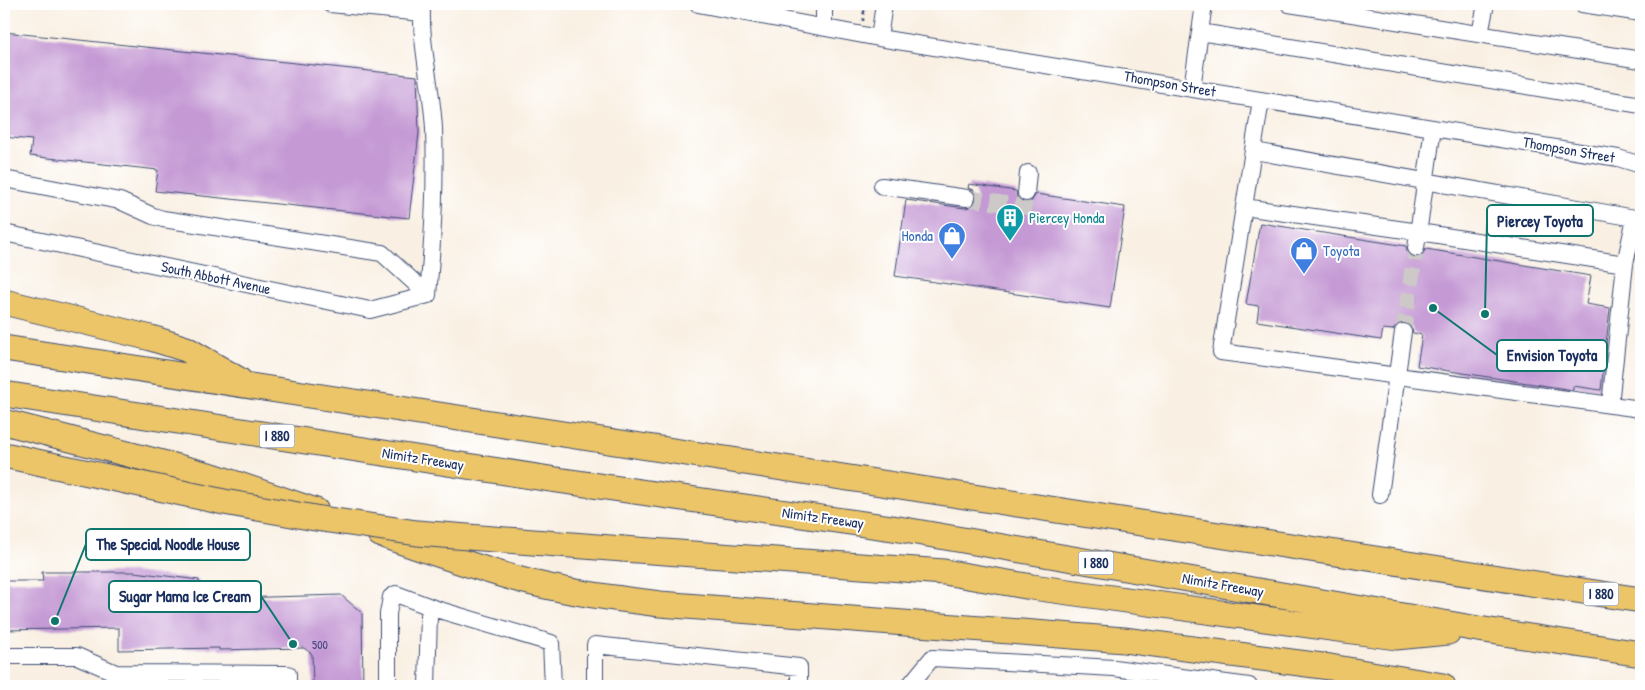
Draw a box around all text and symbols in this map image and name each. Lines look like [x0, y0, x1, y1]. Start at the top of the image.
street label: Thompson Street [1122, 65, 1219, 102]
street label: Thompson Street [1521, 131, 1618, 168]
building icon: Piercey Honda [995, 203, 1025, 242]
callout: Piercey Toyota [1487, 205, 1593, 236]
place label: Piercey Honda [1029, 207, 1105, 228]
text: Piercey Toyota [1497, 210, 1584, 233]
shop icon: Honda [937, 221, 967, 260]
place label: Honda [901, 225, 933, 246]
shop icon: Toyota [1289, 236, 1319, 275]
place label: Toyota [1323, 240, 1360, 261]
street label: South Abbott Avenue [159, 256, 273, 299]
callout: Envision Toyota [1497, 340, 1607, 371]
text: Envision Toyota [1507, 344, 1598, 367]
road number: I 880 [260, 424, 294, 448]
street label: Nimitz Freeway [381, 442, 465, 475]
street label: Nimitz Freeway [781, 501, 865, 534]
callout: The Special Noodle House [86, 529, 250, 560]
text: The Special Noodle House [95, 533, 240, 556]
road number: I 880 [1078, 552, 1114, 574]
street label: Nimitz Freeway [1181, 567, 1266, 602]
callout: Sugar Mama Ice Cream [109, 581, 261, 612]
road number: I 880 [1584, 582, 1618, 606]
text: Sugar Mama Ice Cream [119, 585, 251, 608]
house number: 500 [312, 636, 328, 653]

